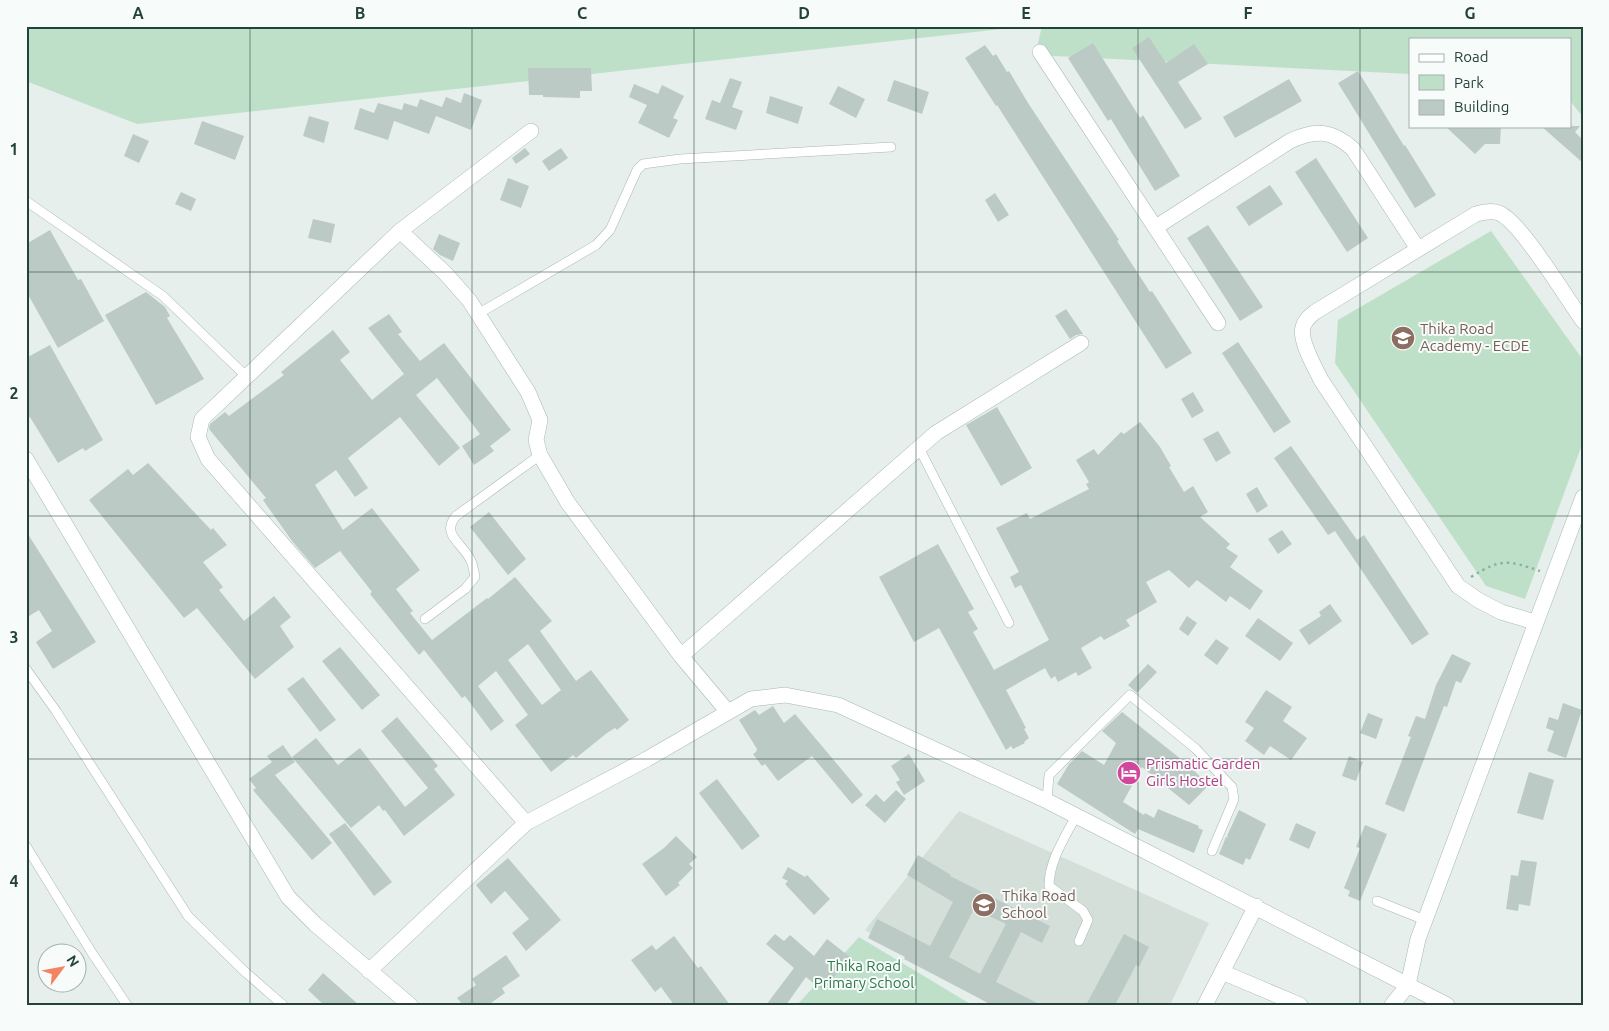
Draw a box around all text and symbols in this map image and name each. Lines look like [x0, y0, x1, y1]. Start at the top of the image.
text: A [132, 4, 144, 22]
text: B [355, 4, 365, 22]
text: C [577, 4, 587, 22]
text: D [798, 4, 810, 22]
text: E [1021, 4, 1031, 22]
text: F [1244, 4, 1253, 22]
text: G [1464, 4, 1476, 22]
legend [1409, 38, 1572, 128]
text: Road [1454, 48, 1489, 65]
text: Park [1454, 74, 1484, 91]
text: Building [1454, 98, 1509, 115]
text: 1 [9, 140, 19, 158]
place label: Thika Road Academy - ECDE [1420, 320, 1529, 354]
school or university icon: Thika Road Academy - ECDE [1390, 325, 1416, 351]
text: 2 [9, 384, 19, 402]
text: 3 [9, 628, 19, 646]
place label: Prismatic Garden Girls Hostel [1146, 755, 1260, 789]
hotel icon: Prismatic Garden Girls Hostel [1116, 760, 1142, 786]
text: 4 [9, 872, 19, 890]
place label: Thika Road School [1002, 887, 1076, 921]
school or university icon: Thika Road School [971, 892, 997, 918]
north arrow [38, 944, 88, 994]
text: N [63, 952, 83, 970]
park label: Thika Road Primary School [814, 957, 914, 991]

